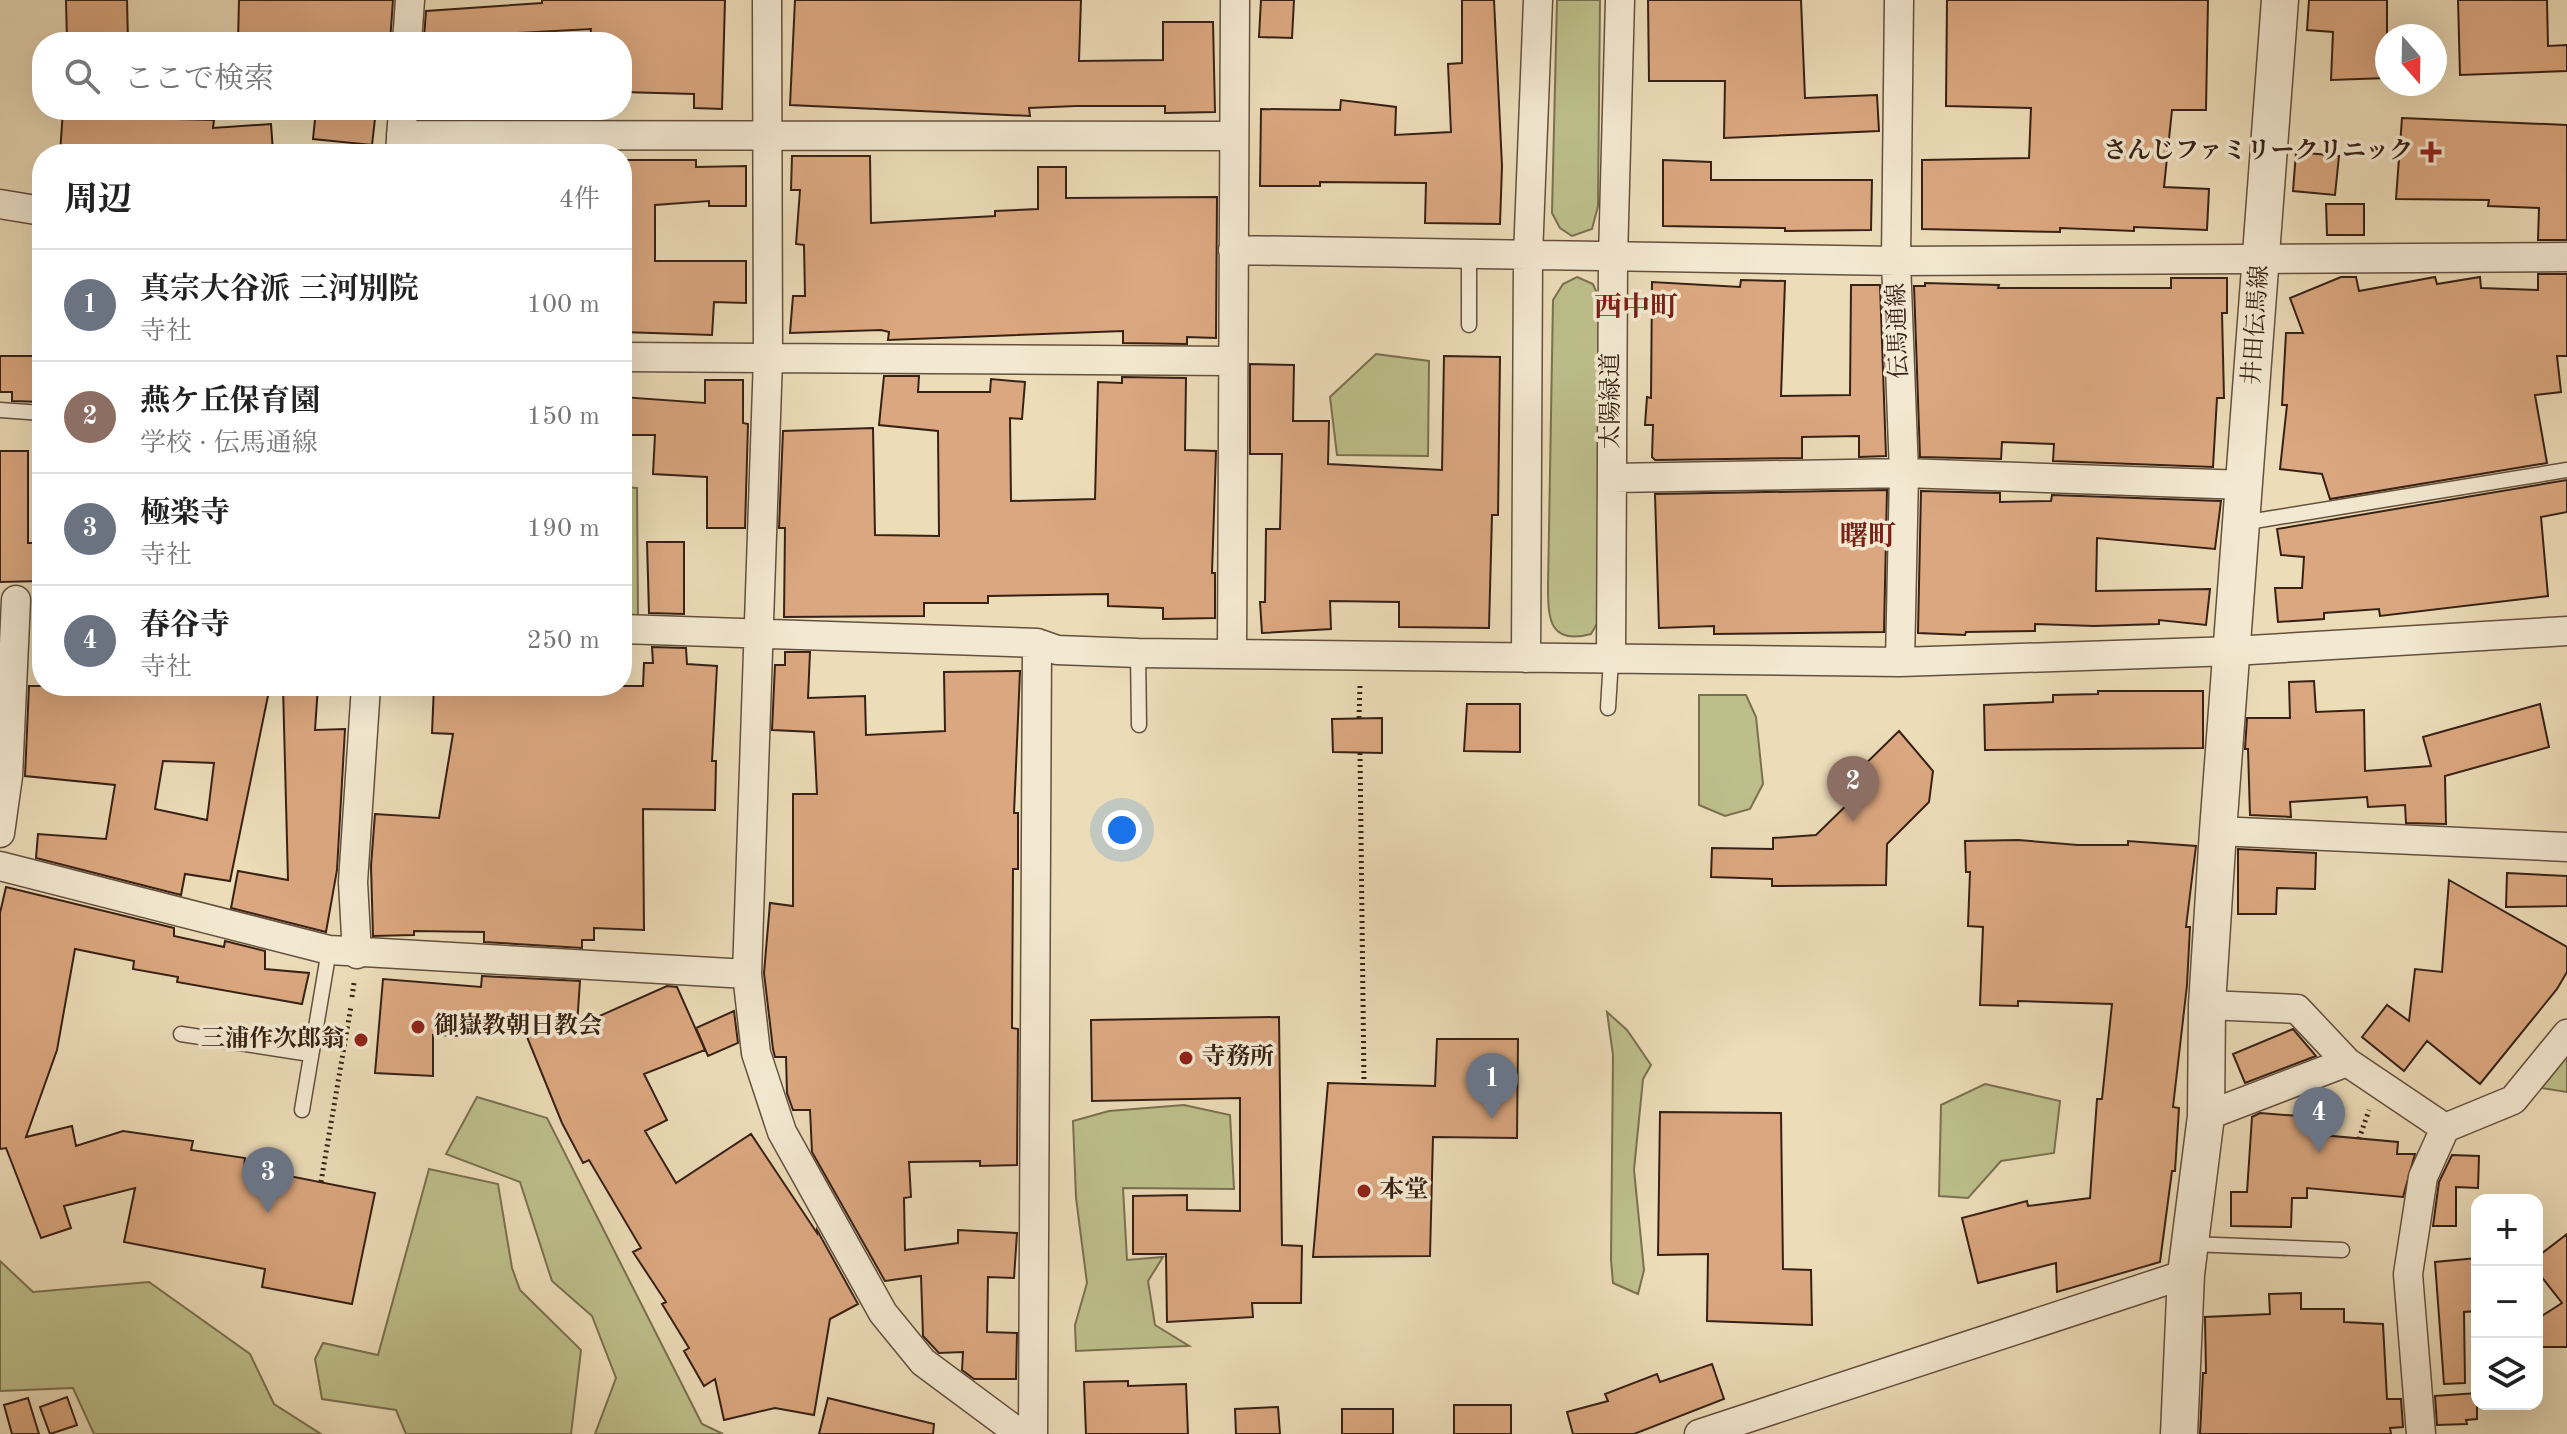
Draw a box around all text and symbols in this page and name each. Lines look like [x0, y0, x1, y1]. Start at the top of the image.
north arrow [2375, 24, 2447, 96]
search box [32, 32, 632, 120]
icon: search [60, 54, 104, 98]
text: ここで検索 [124, 65, 274, 95]
place label: さんじファミリークリニック [2103, 138, 2413, 164]
marker: さんじファミリークリニック [2420, 141, 2442, 163]
text: 周辺 [64, 184, 132, 218]
text: 4件 [559, 187, 600, 213]
street label: 井田伝馬線 [2238, 264, 2273, 386]
text: 真宗大谷派 三河別院 [140, 275, 418, 305]
street label: 伝馬通線 [1882, 283, 1913, 379]
text: 1 [82, 292, 98, 318]
text: 100 m [527, 292, 600, 318]
district label: 西中町 [1594, 292, 1678, 323]
text: 寺社 [140, 319, 192, 345]
street label: 太陽緑道 [1597, 353, 1624, 449]
text: 燕ケ丘保育園 [140, 387, 320, 417]
text: 2 [82, 404, 98, 430]
text: 150 m [527, 404, 600, 430]
text: 学校 · 伝馬通線 [140, 431, 318, 457]
text: 極楽寺 [140, 499, 230, 529]
text: 3 [82, 516, 98, 542]
text: 190 m [527, 516, 600, 542]
district label: 曙町 [1840, 521, 1896, 552]
text: 寺社 [140, 543, 192, 569]
text: 春谷寺 [140, 611, 230, 641]
text: 4 [82, 628, 98, 654]
text: 250 m [527, 628, 600, 654]
text: 寺社 [140, 655, 192, 681]
pin: 2 [1827, 756, 1879, 822]
your location [1102, 810, 1142, 850]
place label: 御嶽教朝日教会 [434, 1012, 602, 1039]
marker: 御嶽教朝日教会 [409, 1018, 427, 1036]
place label: 三浦作次郎翁 [201, 1025, 345, 1052]
marker: 三浦作次郎翁 [352, 1031, 370, 1049]
place label: 寺務所 [1202, 1043, 1274, 1070]
marker: 寺務所 [1177, 1049, 1195, 1067]
pin: 1 [1466, 1053, 1518, 1119]
pin: 4 [2293, 1087, 2345, 1153]
pin: 3 [242, 1147, 294, 1213]
place label: 本堂 [1380, 1176, 1428, 1203]
marker: 本堂 [1355, 1182, 1373, 1200]
map controls [2471, 1194, 2543, 1410]
button: + [2471, 1194, 2543, 1266]
button: − [2471, 1266, 2543, 1338]
button: layers [2471, 1338, 2543, 1410]

